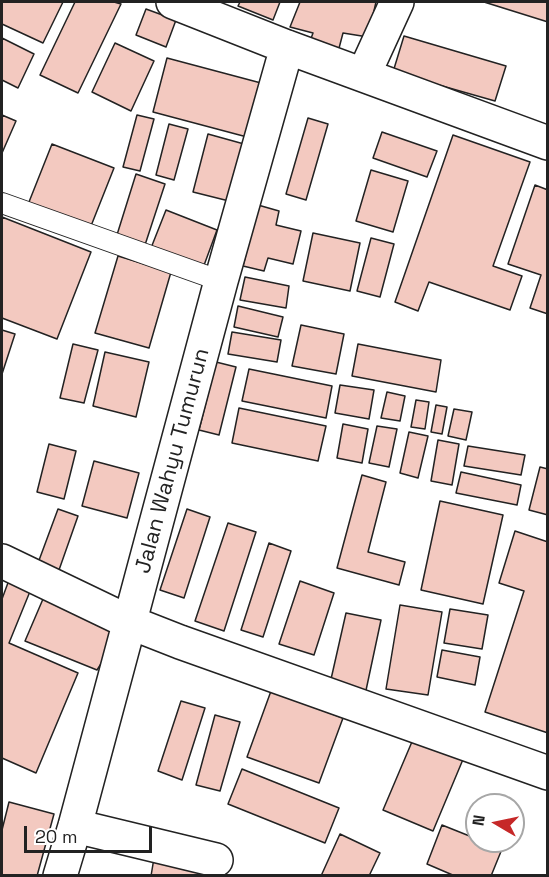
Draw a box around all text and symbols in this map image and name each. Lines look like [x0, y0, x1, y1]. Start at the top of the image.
street label: Jalan Wahyu Tumurun [130, 346, 216, 576]
north arrow [465, 793, 525, 853]
text: N [467, 813, 490, 827]
scale bar [27, 814, 154, 852]
text: 20 m [35, 825, 78, 848]

